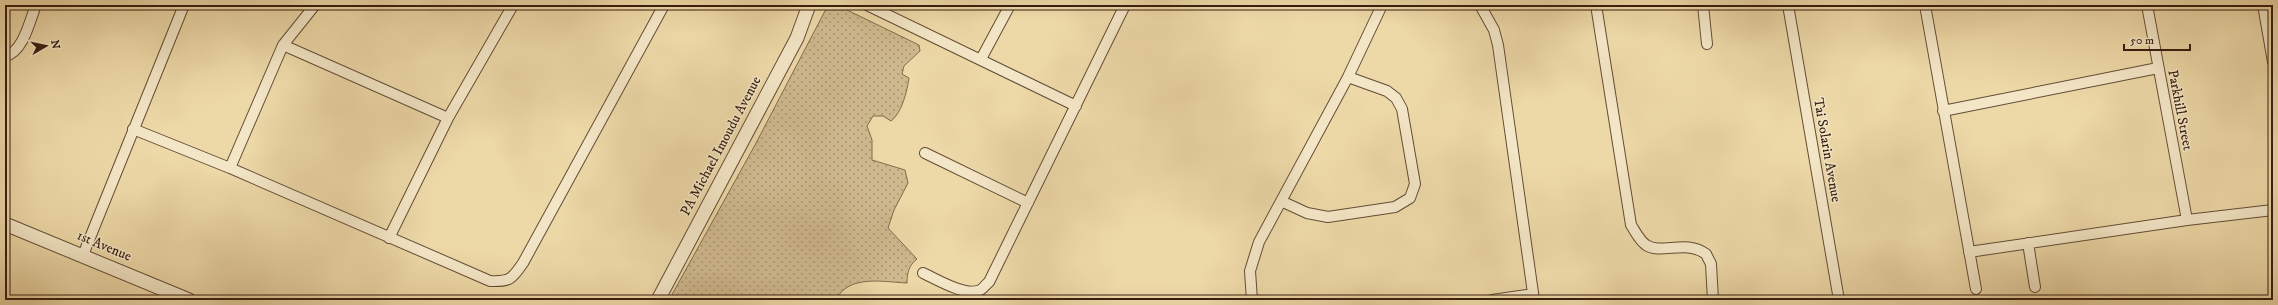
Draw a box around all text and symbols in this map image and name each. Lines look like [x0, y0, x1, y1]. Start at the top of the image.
north arrow [26, 26, 66, 66]
scale bar [2124, 26, 2190, 52]
text: 50 m [2130, 33, 2154, 48]
text: N [47, 39, 63, 50]
street label: Parkhill Street [2163, 68, 2197, 152]
street label: PA Michael Imoudu Avenue [677, 73, 765, 219]
street label: Tai Solarin Avenue [1809, 96, 1845, 204]
street label: 1st Avenue [74, 226, 134, 266]

